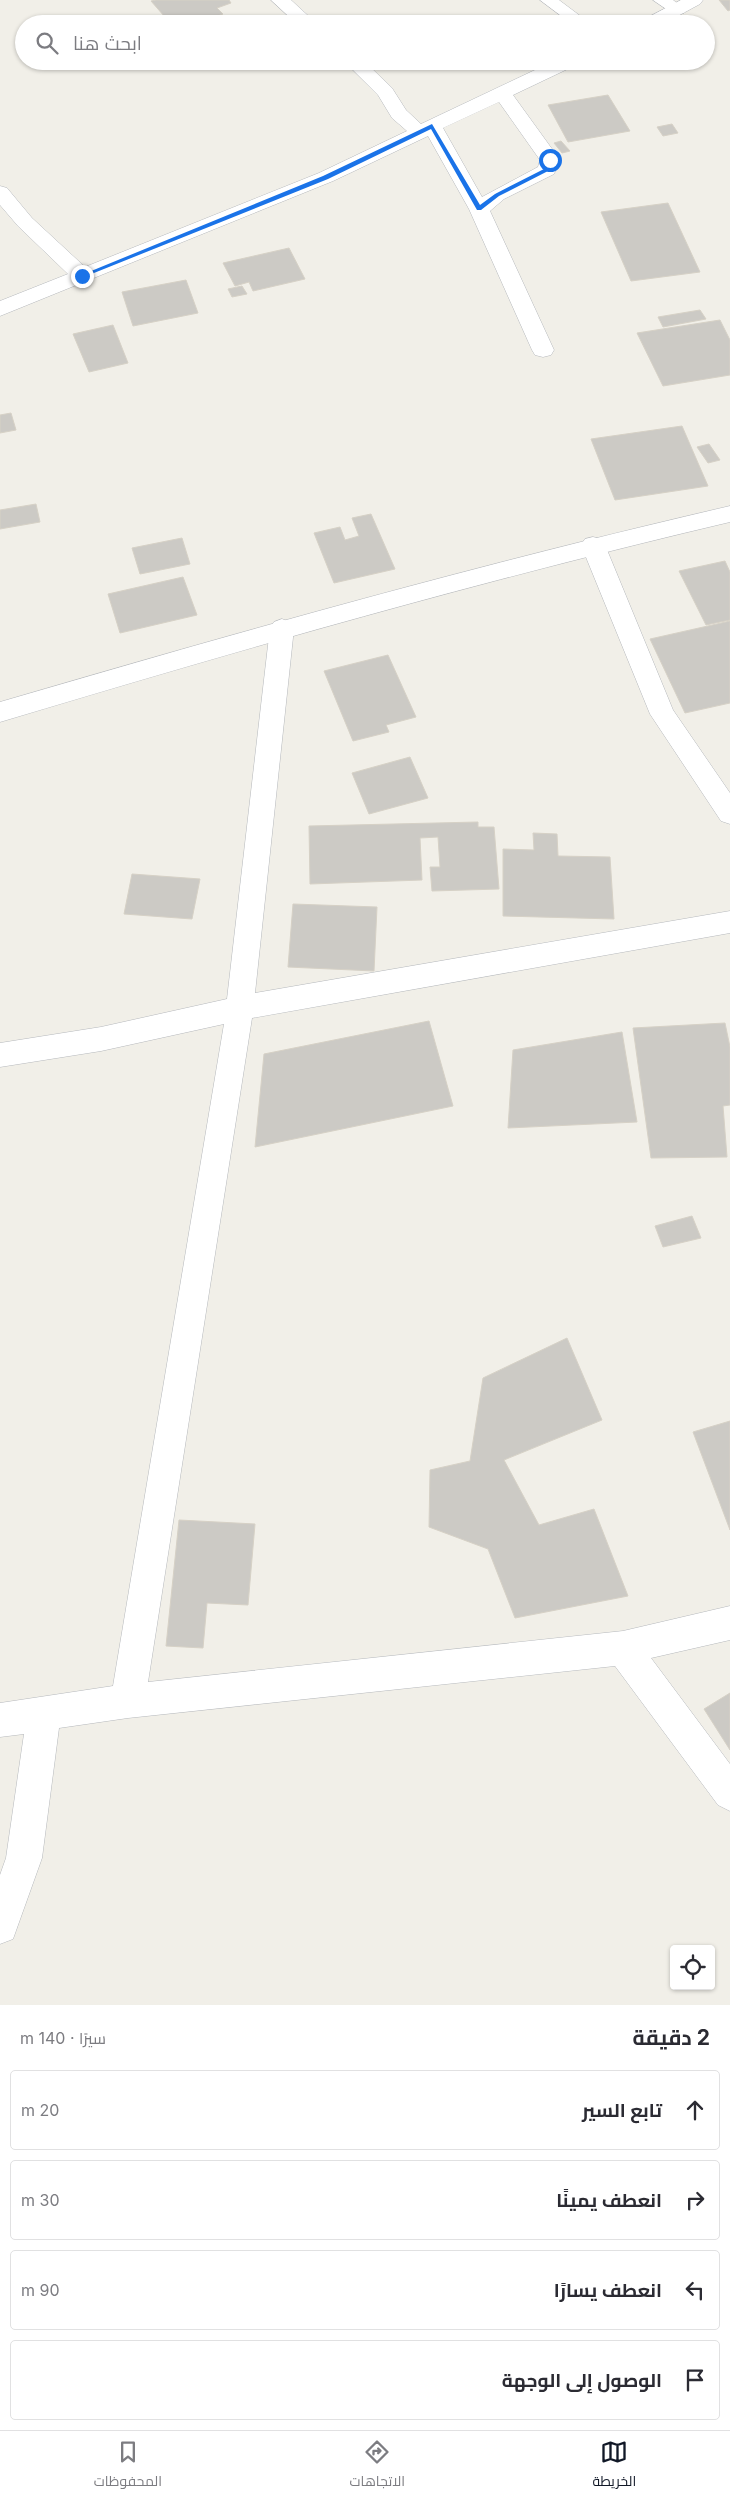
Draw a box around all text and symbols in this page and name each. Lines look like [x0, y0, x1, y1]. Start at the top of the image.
search box [15, 15, 715, 70]
icon: search [33, 29, 61, 57]
text: ابحث هنا [73, 32, 142, 55]
route start [539, 149, 562, 172]
route end [71, 265, 94, 288]
map controls [670, 1945, 715, 1990]
button: locate [670, 1945, 715, 1990]
text: 2 دقيقة [632, 2025, 710, 2050]
text: سيرًا · 140 m [20, 2028, 106, 2048]
icon: ahead [681, 2096, 709, 2124]
text: تابع السير [582, 2099, 662, 2122]
text: 20 m [21, 2100, 59, 2120]
icon: right [681, 2186, 709, 2214]
text: انعطف يمينًا [556, 2189, 662, 2212]
text: 30 m [21, 2190, 60, 2210]
icon: left [681, 2276, 709, 2304]
text: انعطف يسارًا [554, 2279, 662, 2302]
text: 90 m [21, 2280, 60, 2300]
icon: arrive [681, 2366, 709, 2394]
text: الوصول إلى الوجهة [502, 2369, 662, 2392]
tab: المحفوظات [94, 2438, 162, 2494]
tab: الاتجاهات [350, 2438, 405, 2494]
tab: الخريطة [593, 2438, 636, 2494]

